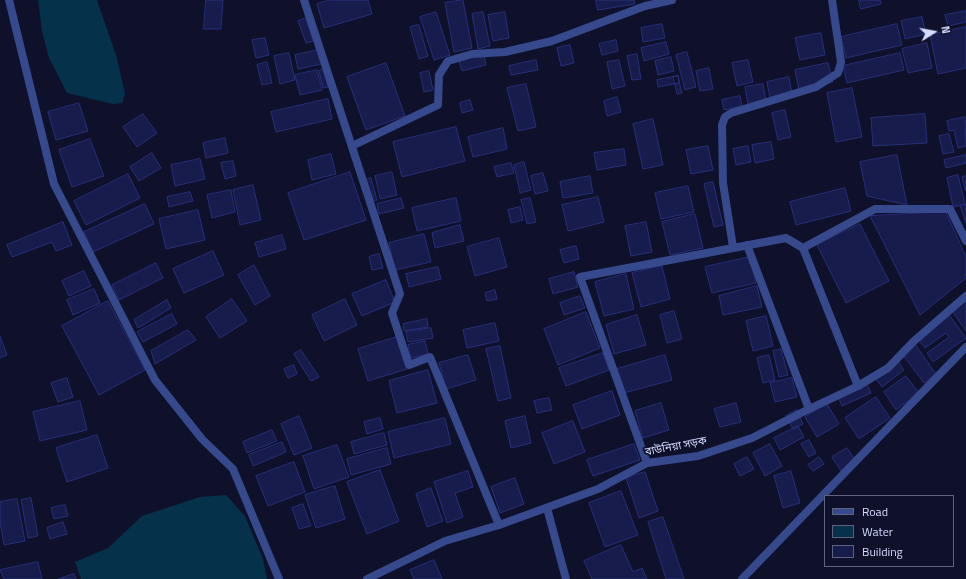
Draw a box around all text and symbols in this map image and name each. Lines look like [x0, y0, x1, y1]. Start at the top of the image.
north arrow [914, 12, 954, 52]
text: N [937, 24, 954, 35]
street label: বাউনিয়া সড়ক [644, 435, 708, 459]
legend [824, 495, 954, 567]
text: Road [862, 502, 888, 521]
text: Water [862, 522, 893, 541]
text: Building [862, 542, 903, 561]

